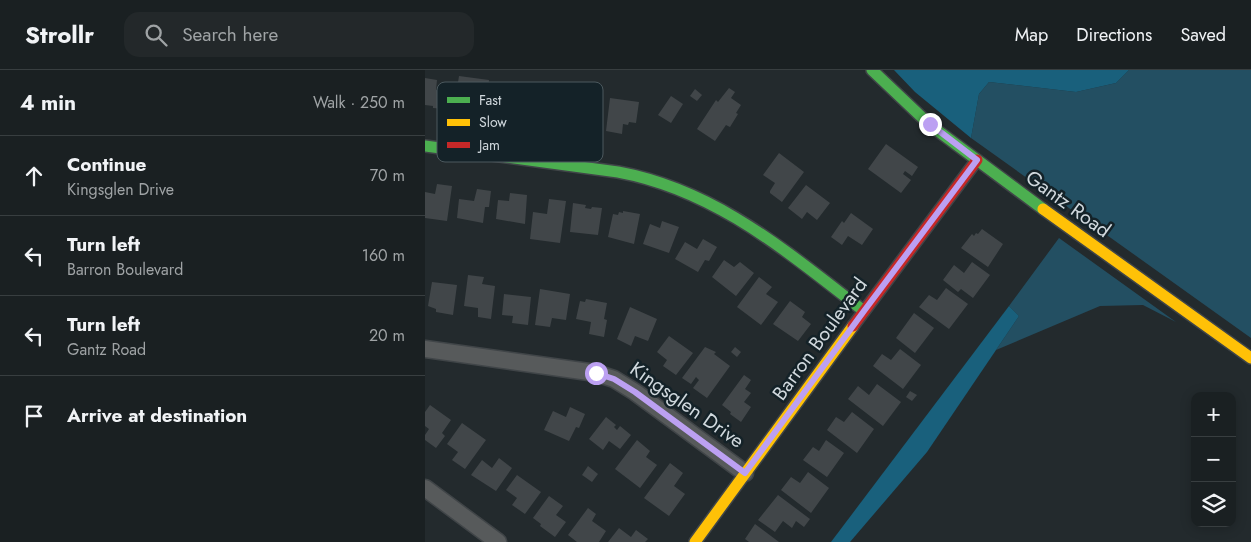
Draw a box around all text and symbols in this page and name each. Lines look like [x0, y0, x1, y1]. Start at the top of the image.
search box [124, 12, 474, 57]
text: Strollr [25, 17, 94, 52]
icon: search [142, 21, 170, 49]
text: Search here [182, 21, 278, 48]
text: Map [1015, 22, 1048, 48]
text: Directions [1076, 22, 1152, 48]
text: Saved [1180, 22, 1226, 48]
legend [437, 82, 603, 162]
text: 4 min [20, 88, 76, 118]
text: Fast [479, 90, 502, 110]
text: Walk · 250 m [313, 91, 405, 114]
text: Slow [479, 112, 507, 132]
route end [919, 113, 942, 136]
text: Jam [477, 135, 500, 155]
text: Continue [67, 151, 146, 178]
icon: ahead [20, 162, 48, 190]
street label: Gantz Road [1020, 163, 1116, 245]
text: 70 m [370, 164, 405, 187]
text: Kingsglen Drive [67, 178, 174, 201]
text: Turn left [67, 231, 140, 258]
icon: left [20, 242, 48, 270]
text: 160 m [362, 244, 405, 267]
text: Barron Boulevard [67, 258, 183, 281]
street label: Barron Boulevard [766, 272, 874, 406]
text: Turn left [67, 311, 140, 338]
icon: left [20, 322, 48, 350]
text: 20 m [369, 324, 405, 347]
text: Gantz Road [67, 338, 146, 361]
street label: Kingsglen Drive [624, 355, 750, 455]
route start [585, 362, 608, 385]
map controls [1191, 392, 1236, 527]
button: + [1191, 392, 1236, 437]
icon: arrive [20, 402, 48, 430]
text: Arrive at destination [67, 402, 247, 429]
button: − [1191, 437, 1236, 482]
button: layers [1191, 482, 1236, 527]

